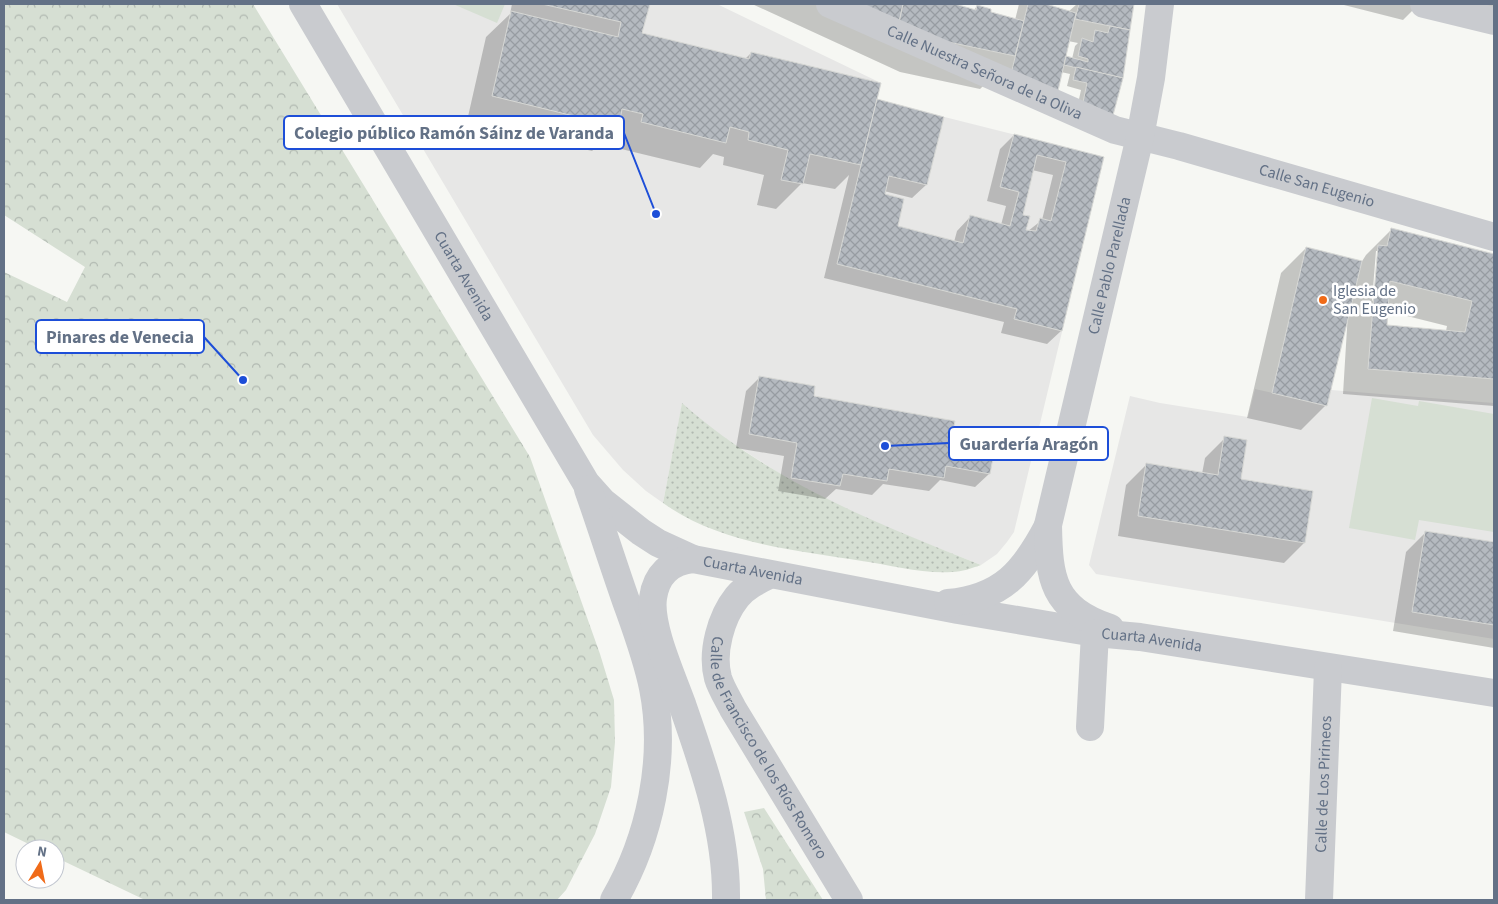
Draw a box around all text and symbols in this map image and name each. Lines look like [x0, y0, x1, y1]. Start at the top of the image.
street label: Calle Nuestra Señora de la Oliva [883, 20, 1086, 125]
callout: Colegio público Ramón Sáinz de Varanda [284, 116, 624, 149]
text: Colegio público Ramón Sáinz de Varanda [294, 121, 614, 146]
street label: Calle San Eugenio [1256, 159, 1377, 213]
street label: Calle Pablo Parellada [1083, 194, 1136, 337]
street label: Cuarta Avenida [429, 227, 499, 325]
place label: Iglesia de San Eugenio [1333, 280, 1416, 320]
marker: Iglesia de San Eugenio [1317, 294, 1329, 306]
callout: Pinares de Venecia [36, 320, 204, 353]
text: Pinares de Venecia [46, 325, 194, 350]
callout: Guardería Aragón [949, 427, 1108, 460]
text: Guardería Aragón [959, 432, 1099, 457]
street label: Cuarta Avenida [701, 550, 805, 591]
street label: Cuarta Avenida [1101, 623, 1204, 658]
street label: Calle de Francisco de los Ríos Romero [705, 634, 833, 863]
street label: Calle de Los Pirineos [1310, 715, 1337, 853]
north arrow [15, 839, 65, 889]
text: N [36, 842, 48, 863]

